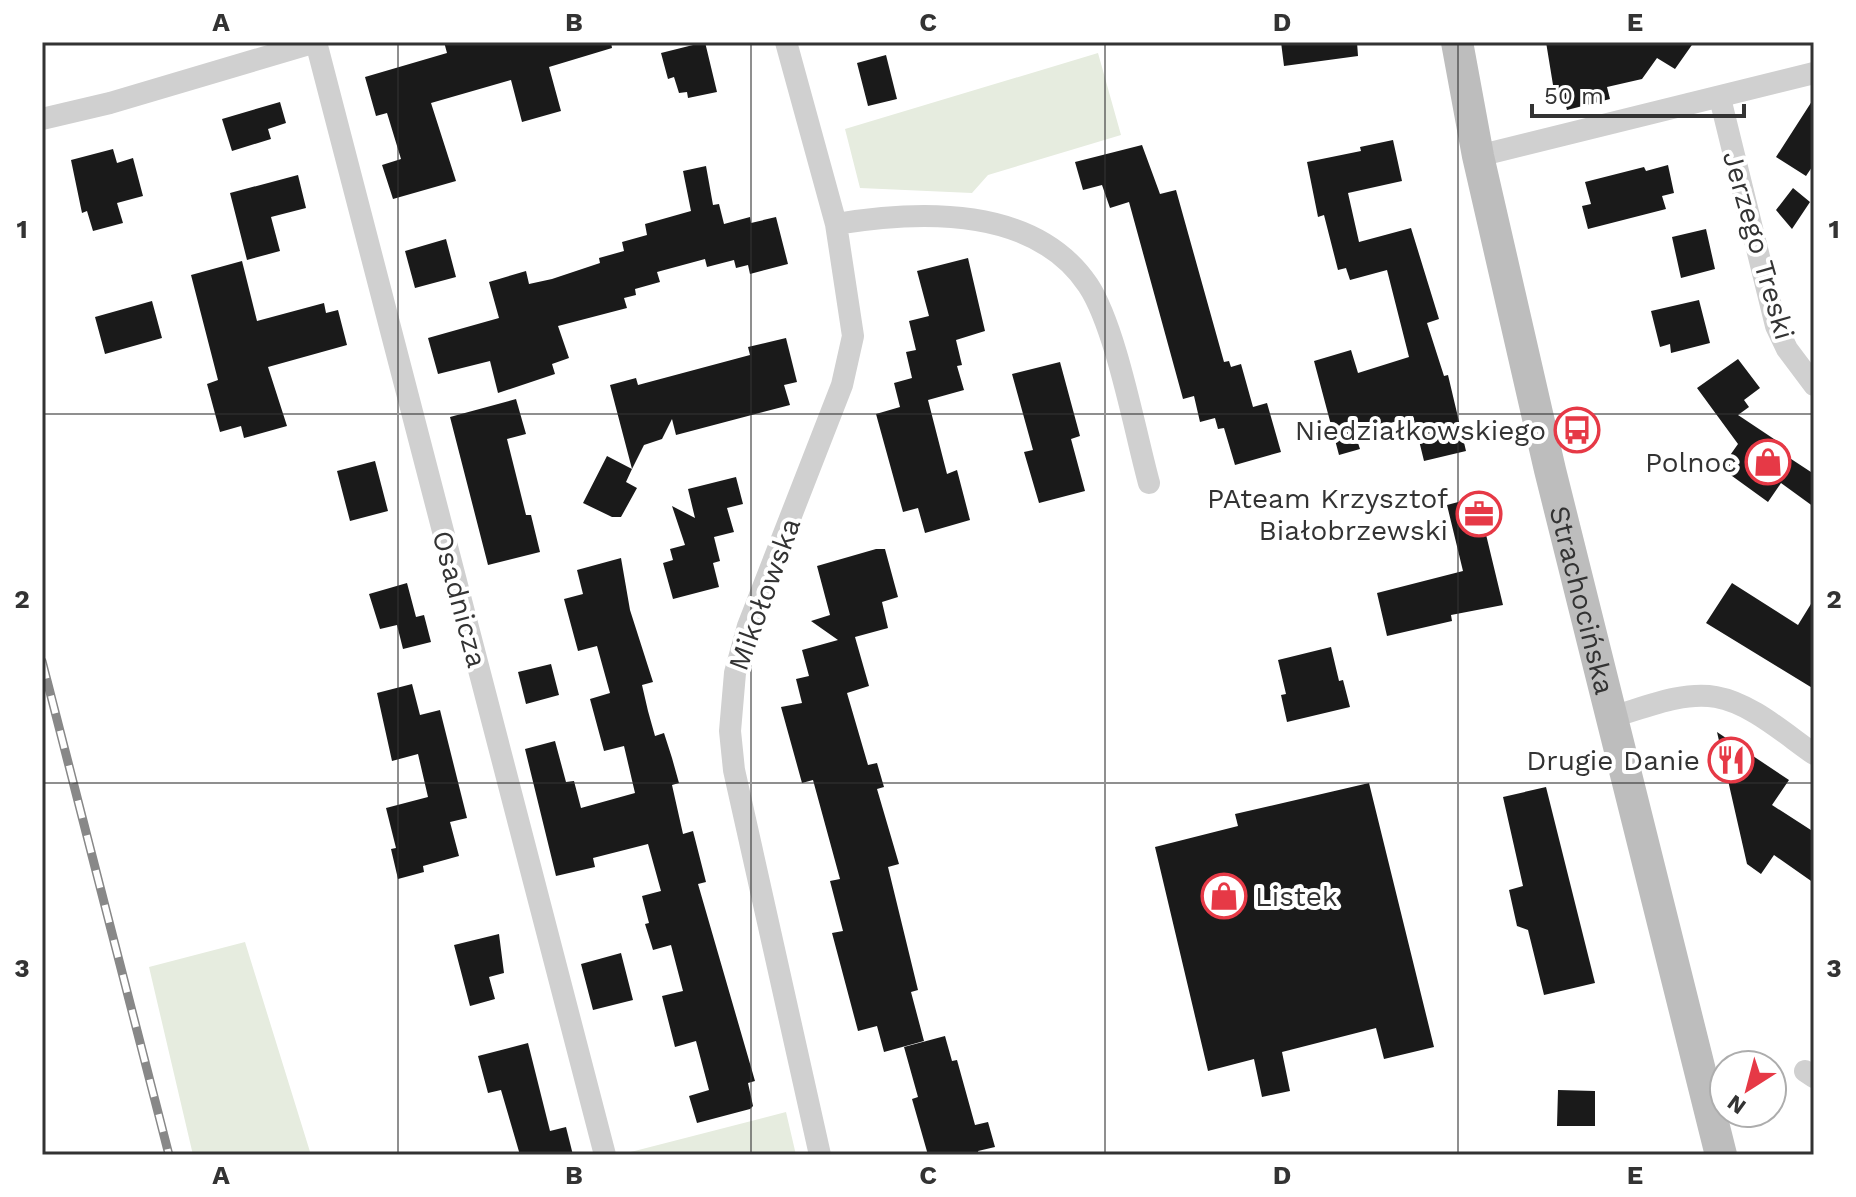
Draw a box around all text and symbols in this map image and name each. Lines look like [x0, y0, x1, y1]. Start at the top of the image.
text: A [212, 7, 230, 37]
text: B [565, 7, 583, 37]
text: C [919, 7, 937, 37]
text: D [1273, 7, 1291, 37]
text: E [1627, 7, 1643, 37]
scale bar [1532, 68, 1744, 118]
text: 50 m [1544, 82, 1604, 110]
street label: Jerzego Treski [1716, 147, 1801, 343]
text: 1 [16, 214, 28, 244]
text: 1 [1828, 214, 1840, 244]
bus stop icon: Niedziałkowskiego [1553, 406, 1601, 454]
place label: Niedziałkowskiego [1295, 414, 1546, 447]
shop icon: Polnoc [1744, 438, 1792, 486]
place label: Polnoc [1645, 446, 1737, 479]
place label: PAteam Krzysztof Białobrzewski [1207, 482, 1448, 547]
office icon: PAteam Krzysztof Białobrzewski [1455, 490, 1503, 538]
street label: Strachocińska [1543, 502, 1621, 698]
street label: Mikołowska [722, 513, 807, 675]
street label: Osadnicza [425, 527, 494, 671]
text: 2 [14, 584, 30, 614]
text: 2 [1826, 584, 1842, 614]
restaurant icon: Drugie Danie [1707, 736, 1755, 784]
place label: Drugie Danie [1526, 744, 1700, 777]
shop icon: Listek [1200, 872, 1248, 920]
place label: Listek [1255, 880, 1338, 913]
text: 3 [14, 953, 30, 983]
text: 3 [1826, 953, 1842, 983]
north arrow [1708, 1049, 1788, 1129]
text: N [1723, 1090, 1750, 1120]
text: A [212, 1160, 230, 1190]
text: B [565, 1160, 583, 1190]
text: C [919, 1160, 937, 1190]
text: D [1273, 1160, 1291, 1190]
text: E [1627, 1160, 1643, 1190]

